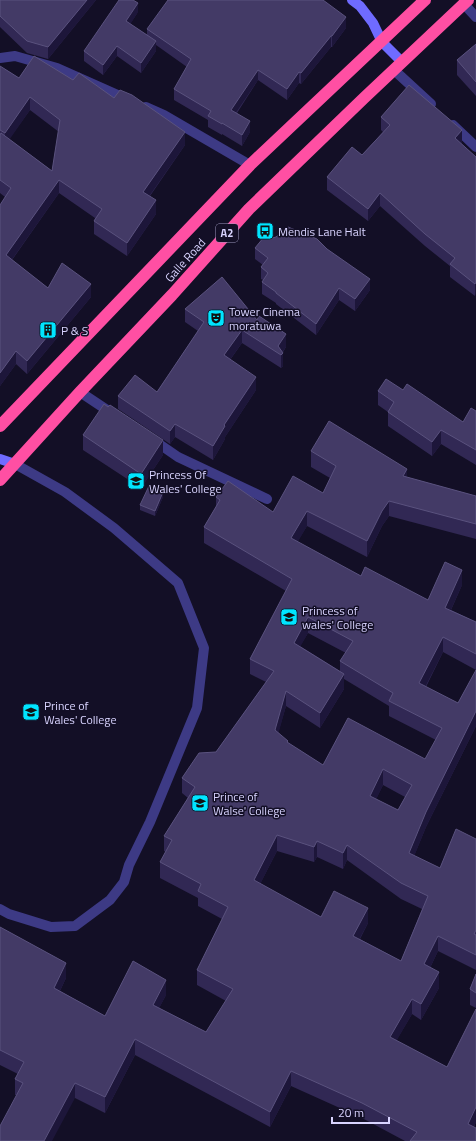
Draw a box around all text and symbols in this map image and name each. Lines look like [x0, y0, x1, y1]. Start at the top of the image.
bus stop icon: Mendis Lane Halt [255, 221, 275, 241]
place label: Mendis Lane Halt [278, 222, 367, 241]
road number: A2 [216, 224, 238, 242]
street label: Galle Road [160, 234, 210, 286]
place label: Tower Cinema moratuwa [229, 302, 300, 335]
theatre icon: Tower Cinema moratuwa [206, 308, 226, 328]
building icon: P & S [38, 320, 58, 340]
place label: P & S [61, 321, 88, 340]
place label: Princess Of Wales' College [149, 465, 222, 498]
school or university icon: Princess Of Wales' College [126, 471, 146, 491]
place label: Princess of wales' College [302, 601, 373, 634]
school or university icon: Princess of wales' College [279, 607, 299, 627]
place label: Prince of Wales' College [44, 696, 117, 729]
school or university icon: Prince of Wales' College [21, 702, 41, 722]
place label: Prince of Walse' College [213, 787, 285, 820]
school or university icon: Prince of Walse' College [190, 793, 210, 813]
scale bar [332, 1099, 389, 1125]
text: 20 m [338, 1103, 364, 1122]

